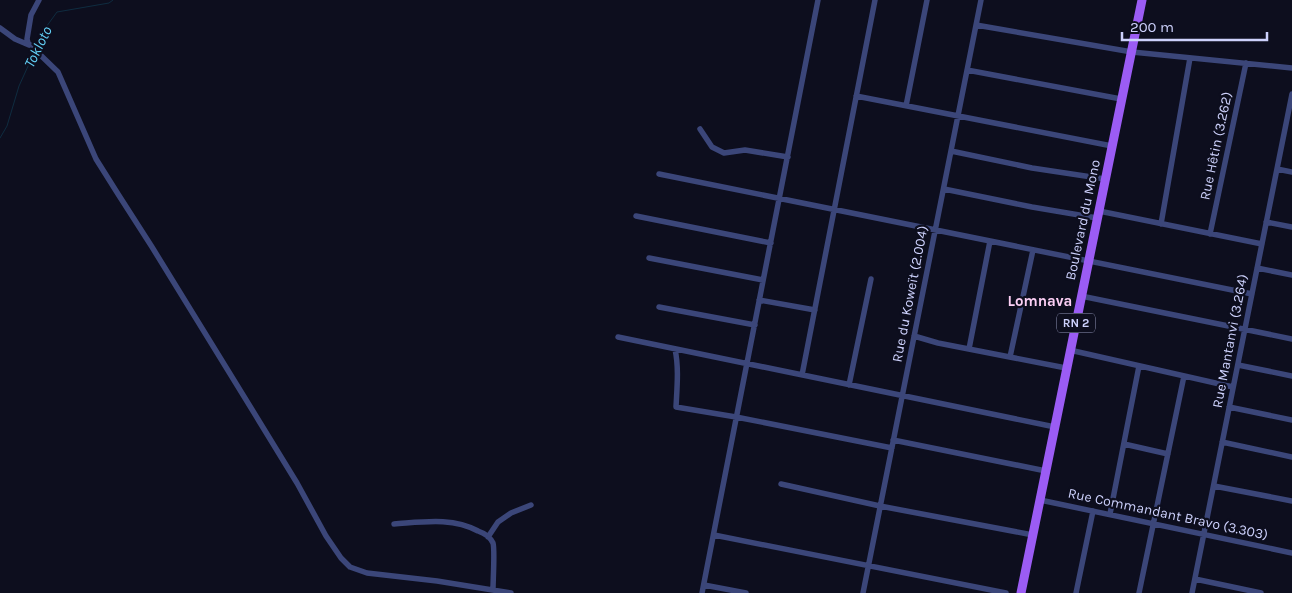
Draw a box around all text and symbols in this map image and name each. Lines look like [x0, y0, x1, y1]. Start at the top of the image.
scale bar [1122, 10, 1267, 42]
text: 200 m [1130, 18, 1174, 36]
water label: Tokloto [20, 23, 56, 71]
street label: Rue Hêtin (3.262) [1196, 90, 1236, 202]
street label: Boulevard du Mono [1062, 158, 1104, 282]
street label: Rue du Koweït (2.004) [888, 224, 932, 364]
street label: Rue Mantanvi (3.264) [1209, 273, 1251, 409]
district label: Lomnava [1008, 292, 1072, 310]
road number: RN 2 [1057, 314, 1095, 332]
street label: Rue Commandant Bravo (3.303) [1066, 484, 1270, 544]

